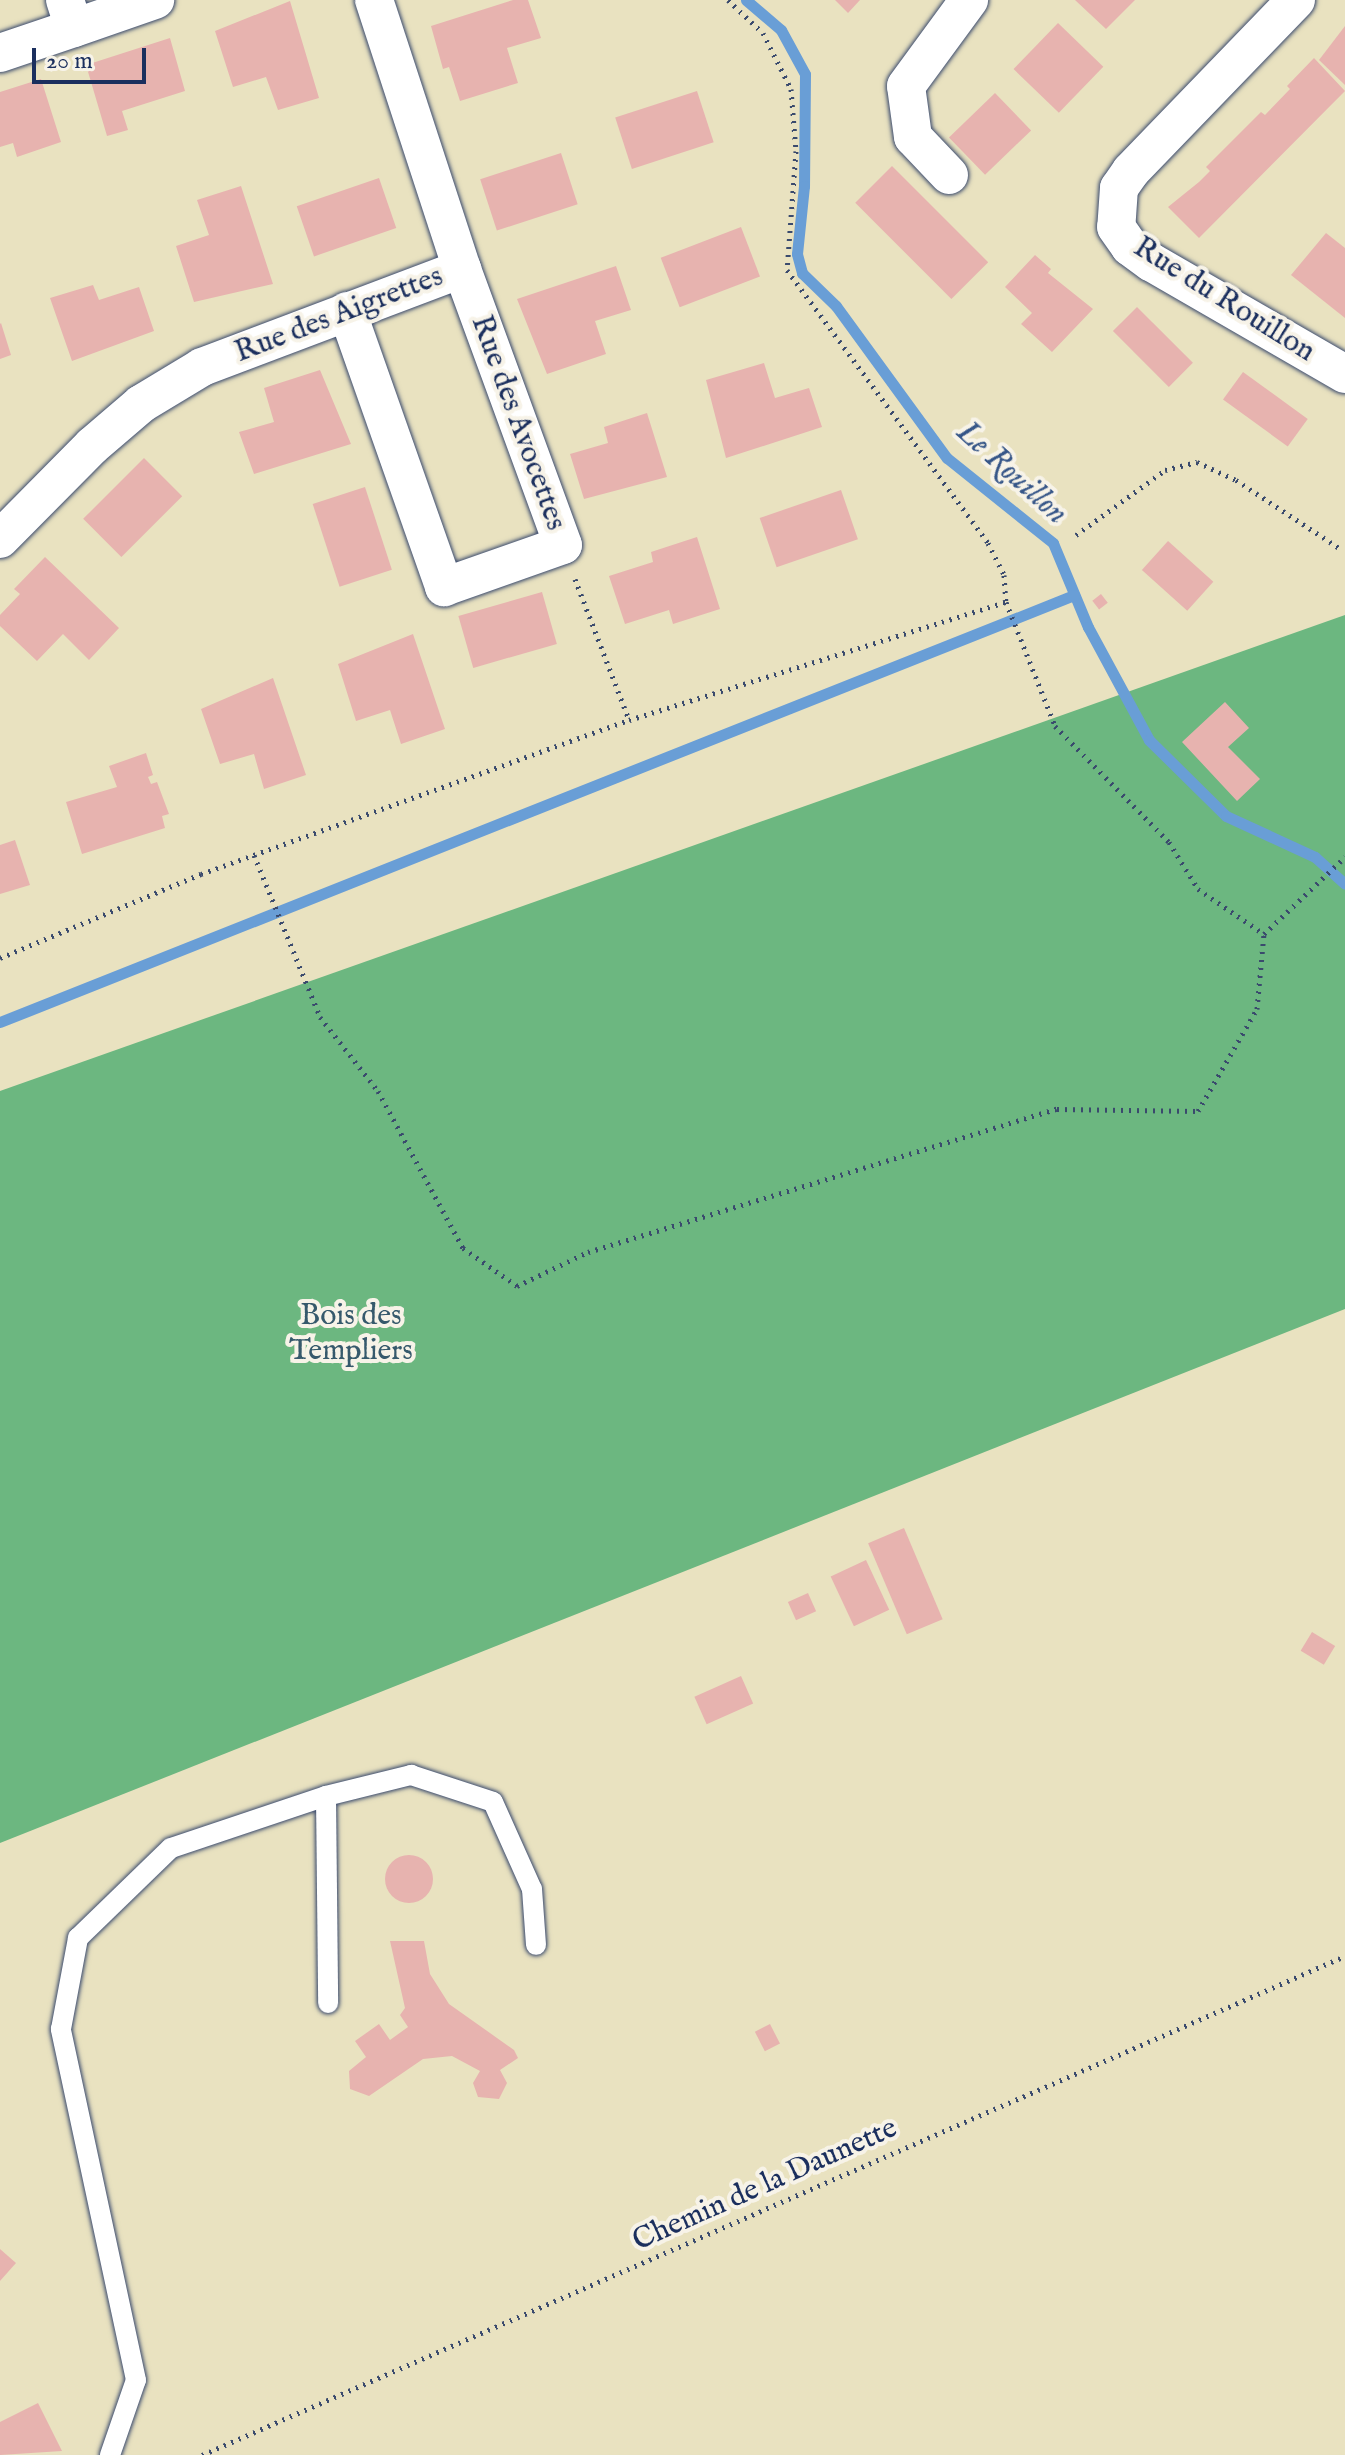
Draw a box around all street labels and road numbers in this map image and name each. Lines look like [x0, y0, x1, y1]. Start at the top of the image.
street label: Rue du Rouillon [1127, 230, 1321, 370]
street label: Rue des Aigrettes [230, 259, 448, 371]
street label: Rue des Avocettes [462, 311, 574, 535]
street label: Chemin de la Daunette [627, 2110, 903, 2260]

